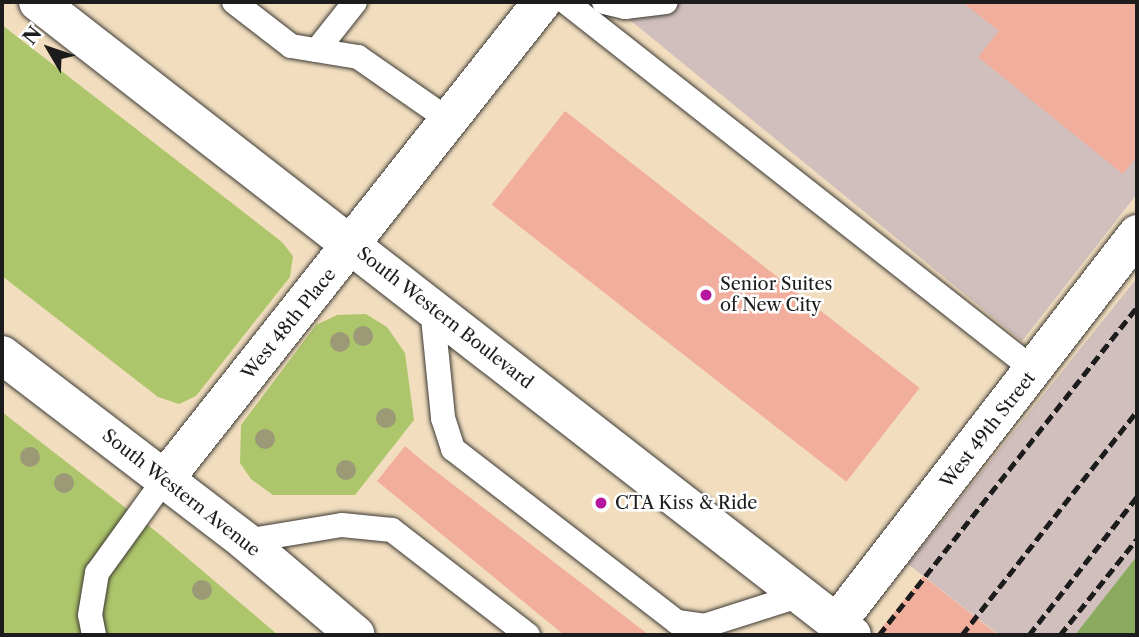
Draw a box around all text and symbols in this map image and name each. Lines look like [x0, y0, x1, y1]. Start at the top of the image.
north arrow [14, 14, 84, 84]
text: N [18, 22, 46, 49]
street label: South Western Boulevard [352, 242, 538, 394]
street label: West 48th Place [238, 264, 340, 384]
place label: Senior Suites of New City [720, 274, 833, 316]
marker: Senior Suites of New City [698, 287, 714, 303]
street label: West 49th Street [936, 368, 1040, 492]
street label: South Western Avenue [97, 424, 265, 562]
place label: CTA Kiss & Ride [615, 492, 758, 514]
marker: CTA Kiss & Ride [593, 495, 609, 511]

